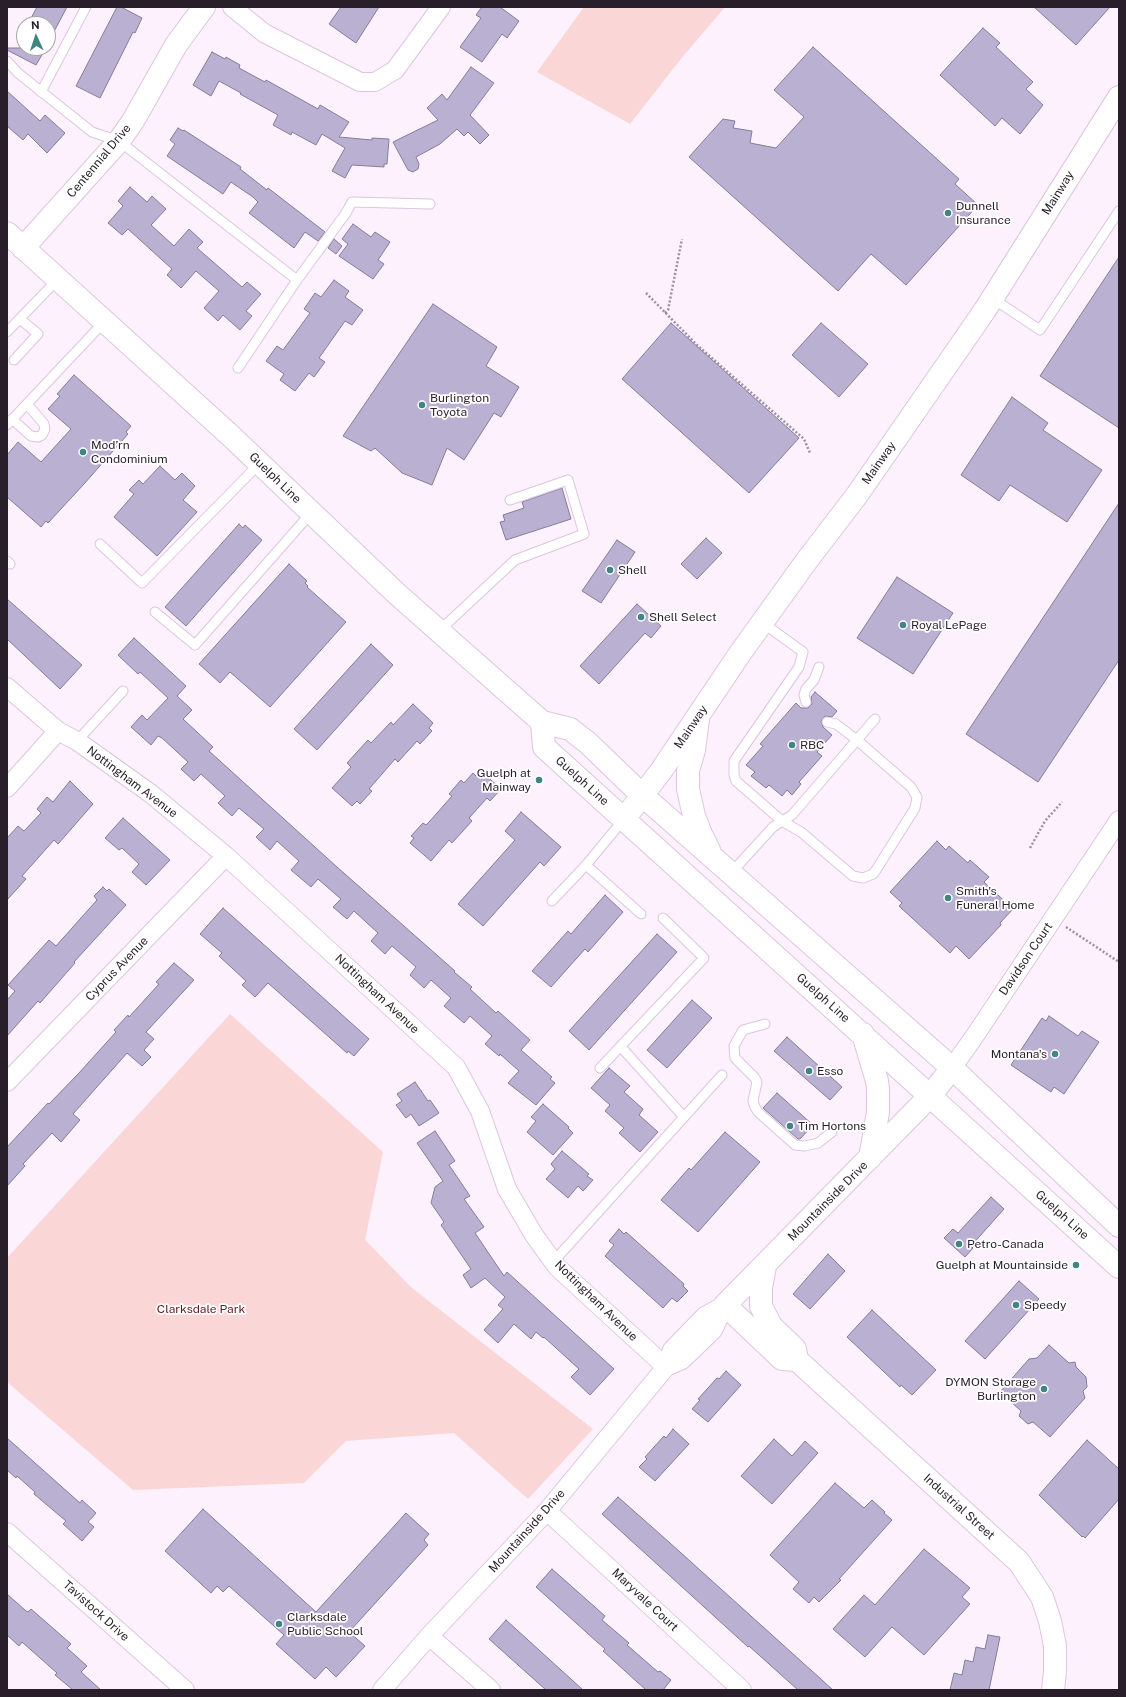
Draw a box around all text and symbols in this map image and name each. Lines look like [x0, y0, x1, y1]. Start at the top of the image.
north arrow [16, 16, 56, 56]
text: N [31, 19, 40, 31]
street label: Centennial Drive [64, 121, 134, 201]
street label: Mainway [1039, 168, 1077, 218]
place label: Dunnell Insurance [956, 199, 1011, 227]
marker: Dunnell Insurance [943, 208, 953, 218]
place label: Burlington Toyota [430, 391, 489, 419]
marker: Burlington Toyota [417, 400, 427, 410]
place label: Mod’rn Condominium [91, 438, 168, 466]
street label: Mainway [859, 439, 899, 487]
marker: Mod’rn Condominium [78, 447, 88, 457]
street label: Guelph Line [246, 450, 304, 506]
place label: Shell [618, 563, 647, 577]
marker: Shell [605, 565, 615, 575]
place label: Shell Select [649, 610, 717, 624]
marker: Shell Select [636, 612, 646, 622]
place label: Royal LePage [911, 618, 987, 632]
marker: Royal LePage [898, 620, 908, 630]
street label: Mainway [671, 703, 711, 751]
place label: RBC [800, 738, 824, 752]
marker: RBC [787, 740, 797, 750]
street label: Nottingham Avenue [84, 743, 180, 821]
street label: Guelph Line [552, 753, 612, 809]
place label: Guelph at Mainway [477, 766, 531, 794]
marker: Guelph at Mainway [534, 775, 544, 785]
place label: Smith's Funeral Home [956, 884, 1035, 912]
marker: Smith's Funeral Home [943, 893, 953, 903]
street label: Davidson Court [996, 920, 1056, 998]
street label: Cyprus Avenue [83, 934, 151, 1004]
street label: Nottingham Avenue [332, 951, 422, 1037]
street label: Guelph Line [793, 970, 853, 1026]
place label: Montana's [991, 1047, 1047, 1061]
marker: Montana's [1050, 1049, 1060, 1059]
place label: Esso [817, 1064, 843, 1078]
marker: Esso [804, 1066, 814, 1076]
place label: Tim Hortons [798, 1119, 866, 1133]
marker: Tim Hortons [785, 1121, 795, 1131]
street label: Mountainside Drive [785, 1158, 871, 1244]
street label: Guelph Line [1032, 1187, 1092, 1243]
place label: Petro-Canada [967, 1237, 1044, 1251]
marker: Petro-Canada [954, 1239, 964, 1249]
street label: Nottingham Avenue [552, 1258, 640, 1344]
place label: Guelph at Mountainside [936, 1258, 1068, 1272]
marker: Guelph at Mountainside [1071, 1260, 1081, 1270]
place label: Speedy [1024, 1298, 1066, 1312]
marker: Speedy [1011, 1300, 1021, 1310]
park label: Clarksdale Park [157, 1302, 245, 1316]
place label: DYMON Storage Burlington [945, 1375, 1036, 1403]
marker: DYMON Storage Burlington [1039, 1384, 1049, 1394]
street label: Industrial Street [920, 1471, 998, 1543]
street label: Mountainside Drive [486, 1486, 568, 1576]
street label: Maryvale Court [609, 1566, 681, 1634]
street label: Tavistock Drive [60, 1578, 132, 1644]
place label: Clarksdale Public School [287, 1610, 363, 1638]
marker: Clarksdale Public School [274, 1619, 284, 1629]

